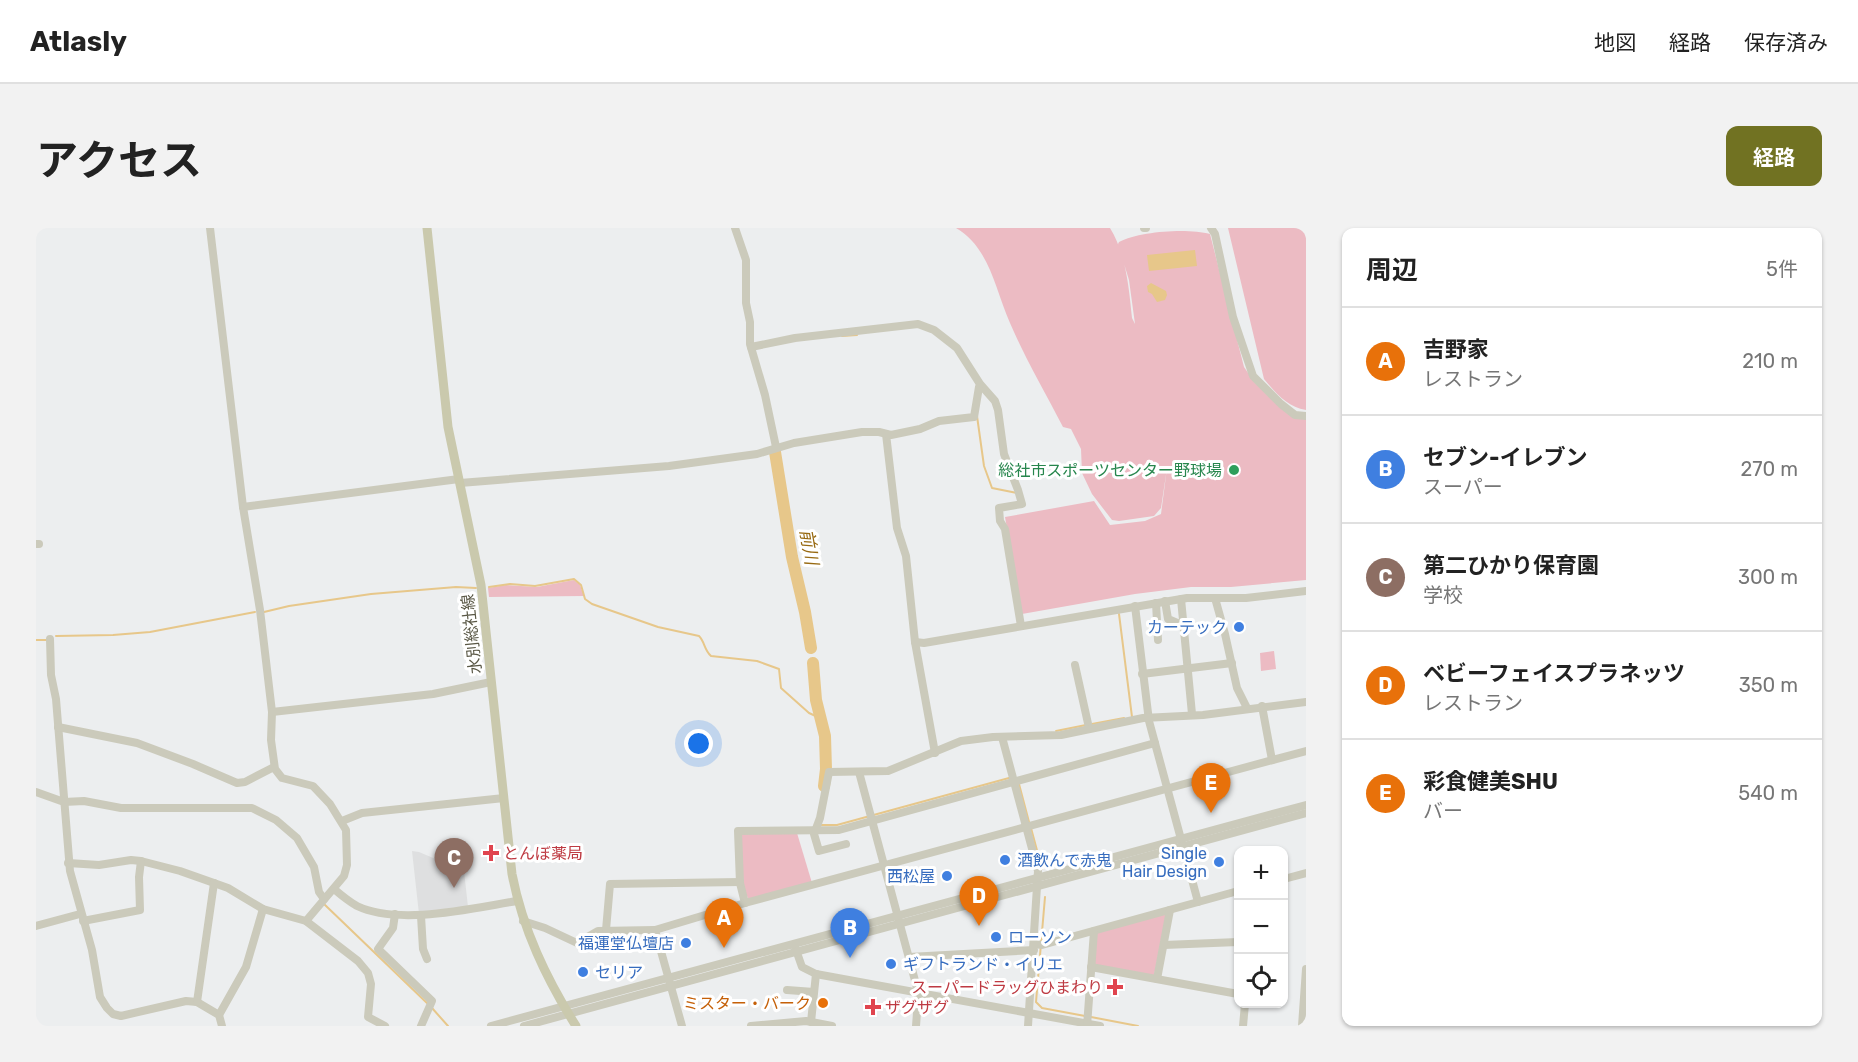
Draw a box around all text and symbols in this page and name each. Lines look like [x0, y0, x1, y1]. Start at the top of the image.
text: Atlasly [30, 25, 127, 58]
text: 地図 [1594, 30, 1636, 55]
text: 経路 [1669, 30, 1711, 55]
text: 保存済み [1744, 30, 1828, 55]
button: 経路 [1726, 126, 1822, 186]
text: アクセス [36, 136, 202, 186]
text: 周辺 [1366, 255, 1418, 286]
text: 5件 [1766, 257, 1798, 281]
text: 吉野家 [1423, 336, 1489, 363]
text: A [1378, 349, 1393, 373]
text: 210 m [1742, 349, 1798, 373]
text: レストラン [1423, 367, 1523, 391]
text: セブン-イレブン [1423, 444, 1588, 471]
text: B [1378, 457, 1393, 481]
text: 270 m [1741, 457, 1798, 481]
place label: 総社市スポーツセンター野球場 [998, 461, 1222, 480]
marker: 総社市スポーツセンター野球場 [1227, 463, 1241, 477]
text: スーパー [1423, 475, 1503, 499]
water label: 前川 [795, 527, 823, 569]
text: 第二ひかり保育園 [1423, 552, 1599, 579]
text: C [1378, 565, 1393, 589]
text: 300 m [1738, 565, 1798, 589]
text: 学校 [1423, 583, 1463, 607]
street label: 水別総社線 [458, 593, 485, 675]
place label: カーテック [1147, 618, 1227, 637]
marker: カーテック [1232, 620, 1246, 634]
text: ベビーフェイスプラネッツ [1423, 660, 1685, 687]
text: D [1378, 673, 1393, 697]
text: 350 m [1739, 673, 1798, 697]
text: レストラン [1423, 691, 1523, 715]
your location [684, 729, 713, 758]
pin: E [1192, 764, 1230, 813]
text: 彩食健美SHU [1423, 768, 1558, 795]
text: E [1379, 781, 1392, 805]
text: 540 m [1738, 781, 1798, 805]
text: バー [1423, 799, 1463, 823]
pin: C [434, 838, 474, 888]
place label: とんぼ薬局 [503, 844, 583, 863]
place label: Single Hair Design [1122, 844, 1207, 881]
marker: とんぼ薬局 [484, 846, 498, 860]
map controls [1234, 846, 1288, 1008]
button: + [1234, 846, 1288, 900]
place label: 酒飲んで赤鬼 [1017, 851, 1112, 870]
marker: 酒飲んで赤鬼 [998, 853, 1012, 867]
marker: Single Hair Design [1212, 855, 1226, 869]
place label: 西松屋 [887, 867, 935, 886]
marker: 西松屋 [940, 869, 954, 883]
pin: D [960, 876, 998, 926]
pin: A [704, 898, 744, 948]
button: − [1234, 900, 1288, 954]
pin: B [830, 908, 870, 958]
place label: ローソン [1008, 928, 1072, 947]
marker: ローソン [989, 930, 1003, 944]
place label: 福運堂仏壇店 [578, 934, 674, 953]
marker: 福運堂仏壇店 [679, 936, 693, 950]
button: locate [1234, 954, 1288, 1008]
place label: ギフトランド・イリエ [903, 955, 1063, 974]
marker: ギフトランド・イリエ [884, 957, 898, 971]
place label: セリア [595, 963, 643, 982]
marker: セリア [576, 965, 590, 979]
place label: スーパードラッグひまわり [911, 978, 1103, 997]
marker: スーパードラッグひまわり [1108, 980, 1122, 994]
place label: ミスター・バーク [683, 994, 811, 1013]
marker: ミスター・バーク [816, 996, 830, 1010]
place label: ザグザグ [885, 998, 949, 1017]
marker: ザグザグ [866, 1000, 880, 1014]

